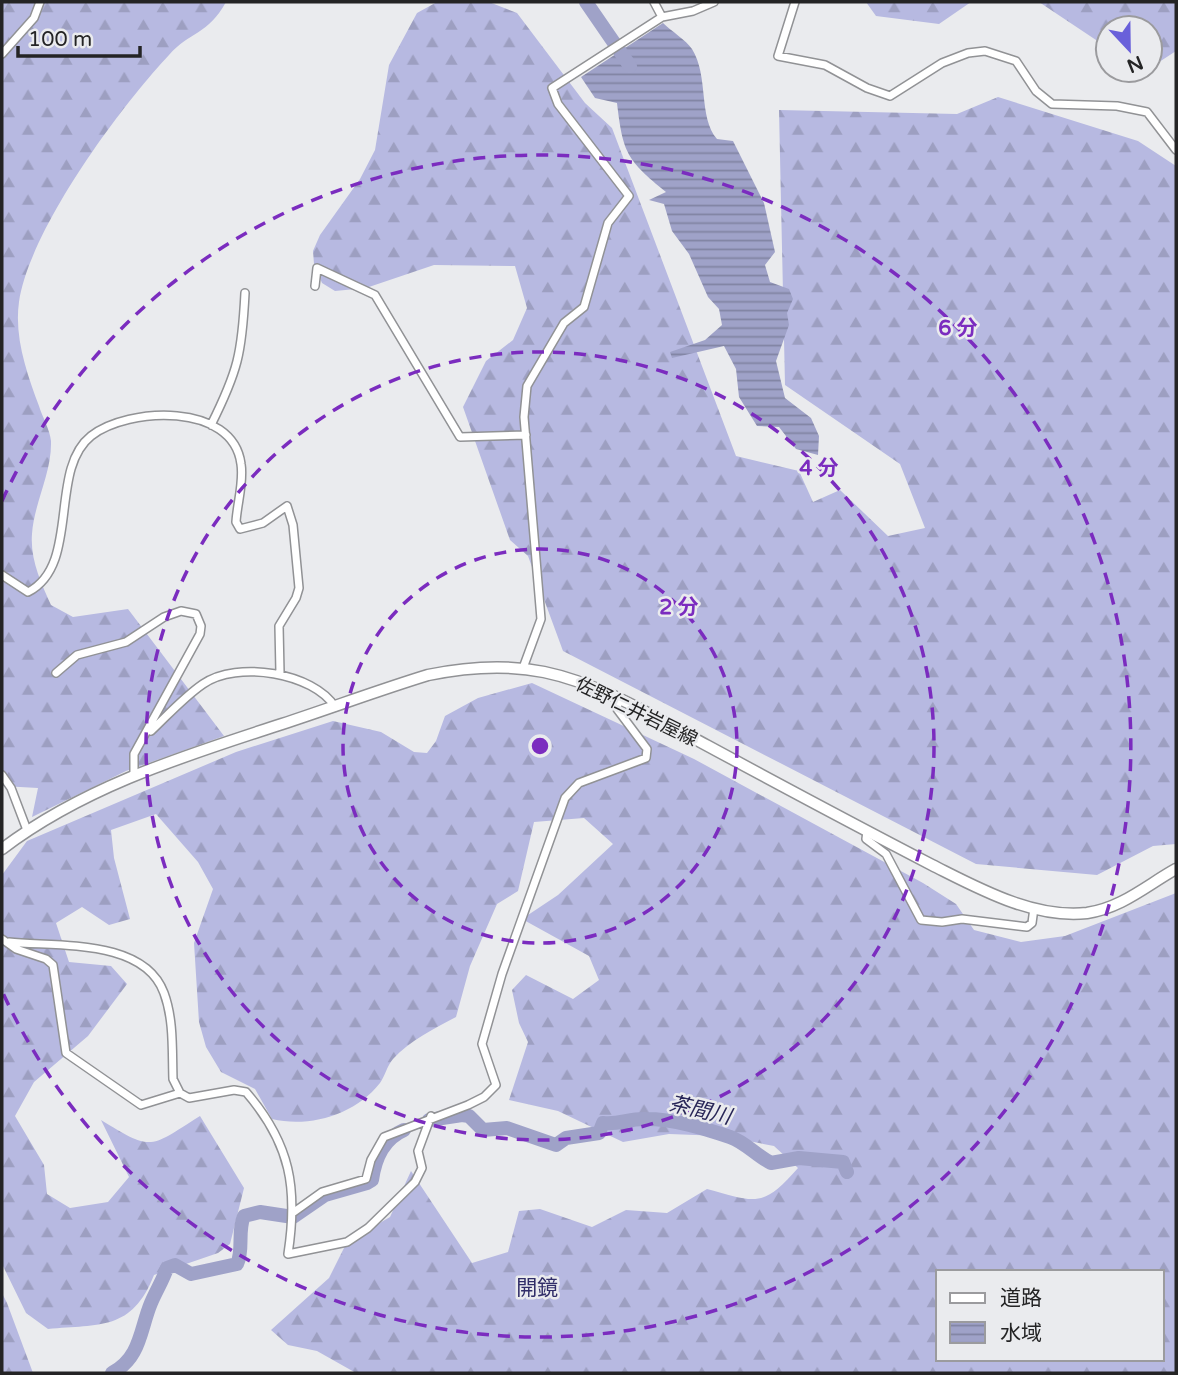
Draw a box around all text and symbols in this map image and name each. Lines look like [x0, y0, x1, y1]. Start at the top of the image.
scale bar [18, 14, 140, 58]
north arrow [1094, 14, 1164, 84]
text: 100 m [28, 27, 92, 52]
text: N [1124, 51, 1146, 77]
text: 6 分 [938, 316, 978, 341]
text: 4 分 [799, 456, 839, 481]
text: 2 分 [659, 595, 699, 620]
street label: 佐野仁井岩屋線 [572, 673, 701, 751]
centre of rings [528, 734, 552, 758]
water label: 茶間川 [666, 1091, 735, 1130]
legend [936, 1270, 1164, 1361]
district label: 開鏡 [516, 1276, 558, 1301]
text: 道路 [1000, 1286, 1042, 1311]
text: 水域 [1000, 1321, 1042, 1346]

